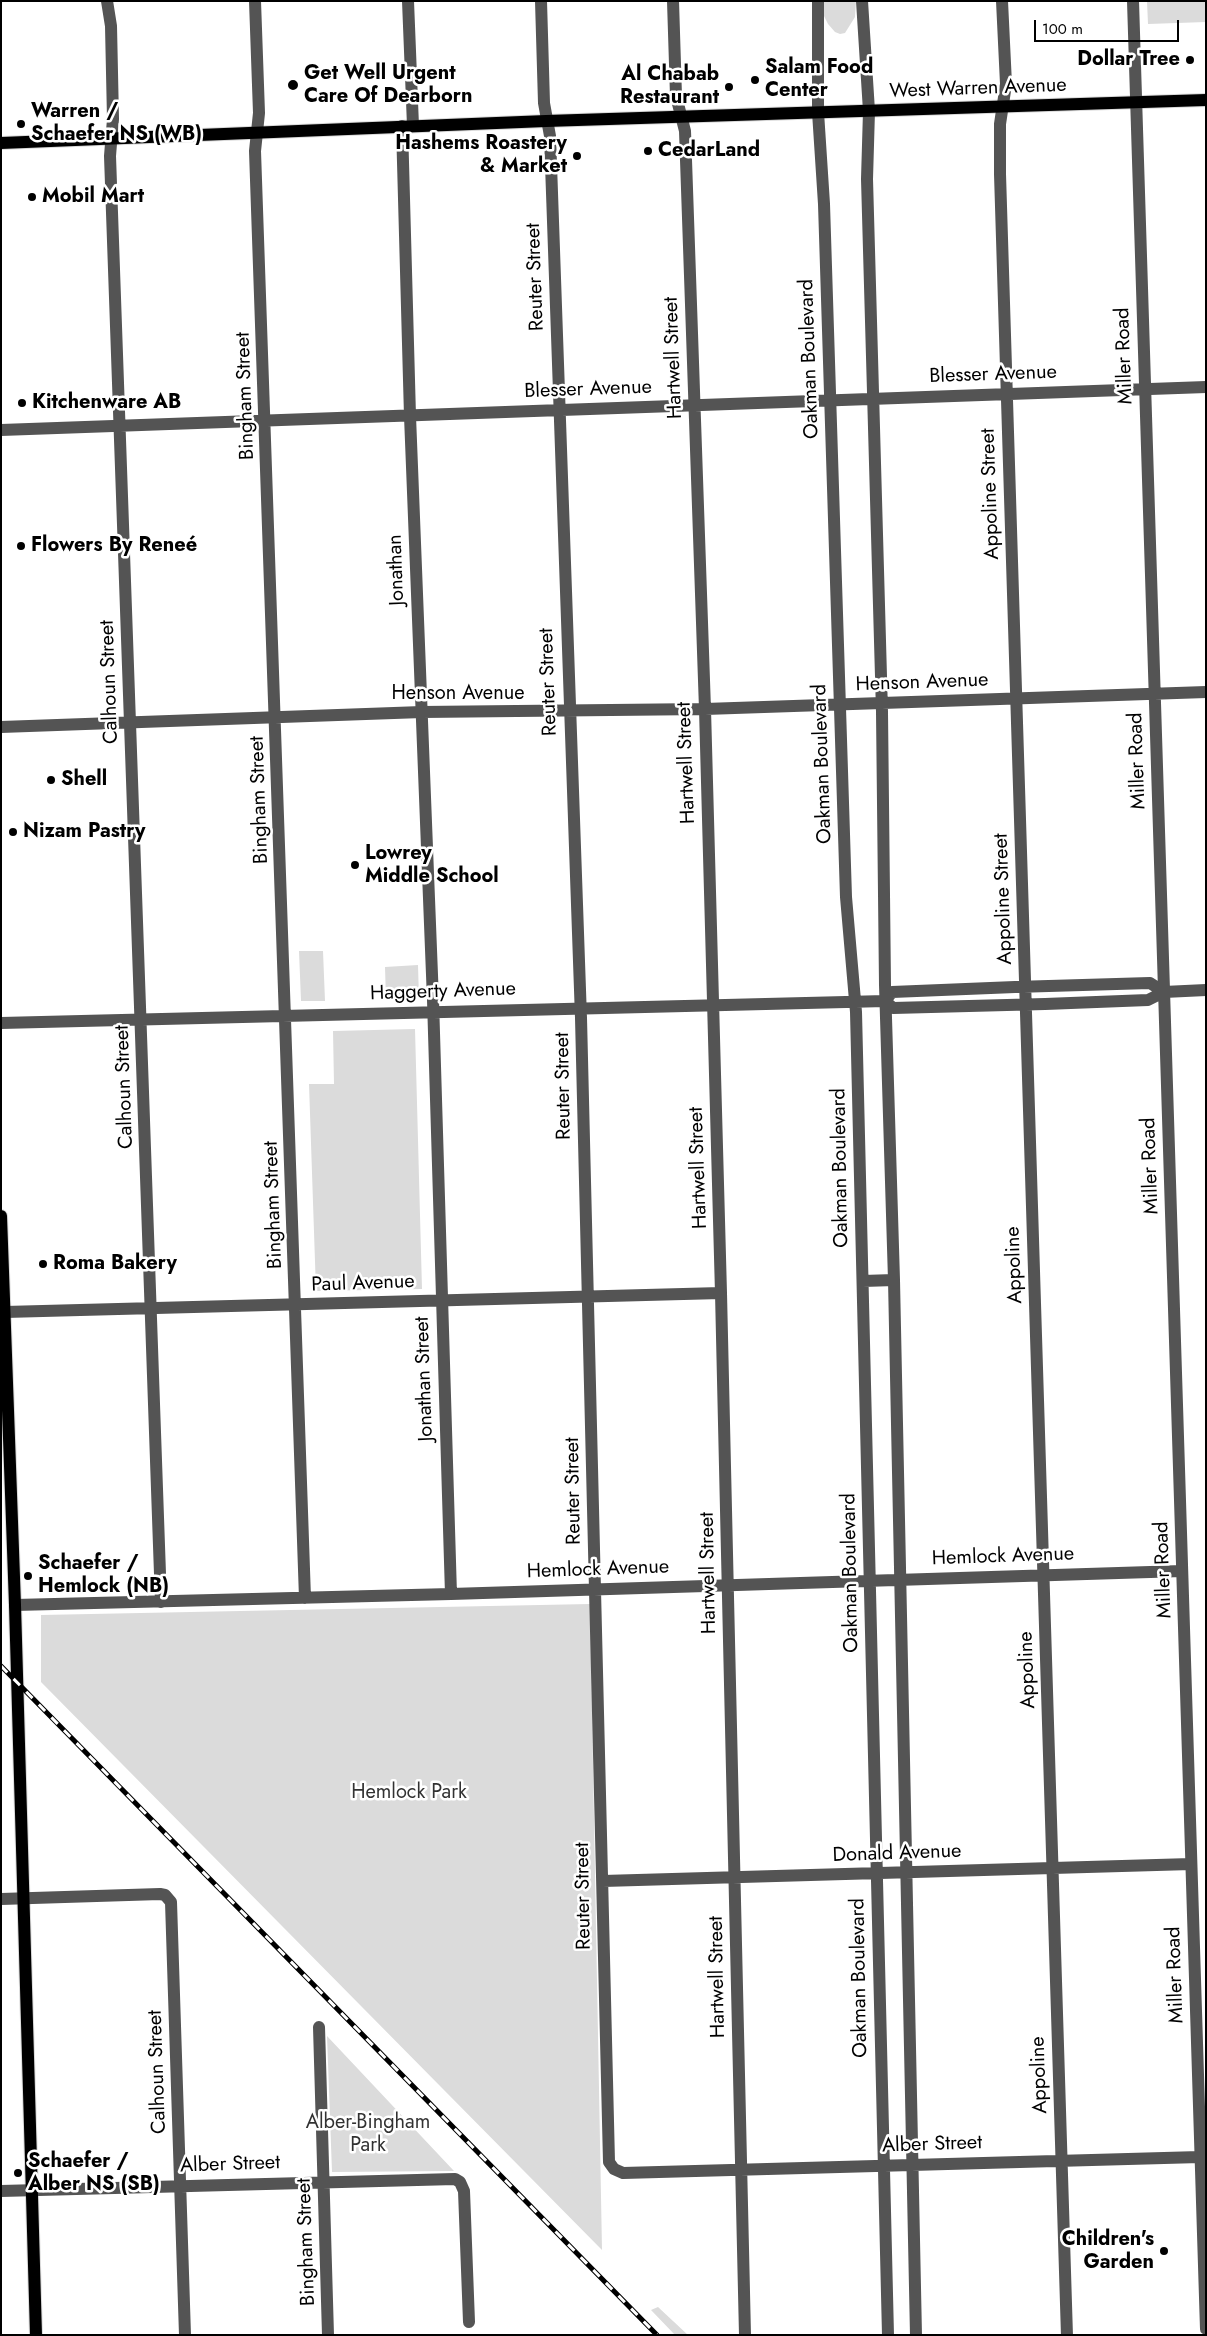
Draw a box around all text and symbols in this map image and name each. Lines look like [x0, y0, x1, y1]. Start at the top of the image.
scale bar [1037, 10, 1182, 42]
text: 100 m [1042, 18, 1083, 40]
place label: Dollar Tree [1077, 48, 1180, 72]
marker: Dollar Tree [1184, 54, 1196, 66]
place label: Salam Food Center [765, 56, 873, 103]
place label: Get Well Urgent Care Of Dearborn [304, 62, 472, 109]
place label: Al Chabab Restaurant [620, 63, 719, 110]
marker: Salam Food Center [749, 74, 761, 86]
street label: West Warren Avenue [889, 74, 1067, 104]
marker: Get Well Urgent Care Of Dearborn [286, 78, 300, 92]
marker: Al Chabab Restaurant [723, 81, 735, 93]
place label: Warren / Schaefer NS (WB) [31, 100, 202, 147]
marker: Warren / Schaefer NS (WB) [15, 118, 27, 130]
place label: Hashems Roastery & Market [395, 132, 567, 179]
place label: CedarLand [658, 139, 760, 163]
marker: CedarLand [642, 145, 654, 157]
marker: Hashems Roastery & Market [571, 150, 583, 162]
place label: Mobil Mart [42, 185, 144, 209]
marker: Mobil Mart [26, 191, 38, 203]
street label: Reuter Street [522, 223, 550, 331]
street label: Oakman Boulevard [795, 279, 825, 439]
street label: Hartwell Street [660, 297, 688, 419]
street label: Miller Road [1111, 307, 1139, 405]
street label: Bingham Street [232, 332, 260, 460]
street label: Blesser Avenue [929, 361, 1057, 389]
street label: Blesser Avenue [524, 376, 652, 404]
place label: Kitchenware AB [32, 391, 181, 415]
marker: Kitchenware AB [16, 397, 28, 409]
street label: Appoline Street [977, 428, 1005, 560]
place label: Flowers By Reneé [31, 534, 197, 558]
street label: Jonathan [384, 534, 410, 606]
marker: Flowers By Reneé [15, 540, 27, 552]
street label: Calhoun Street [96, 620, 124, 744]
street label: Reuter Street [535, 628, 563, 736]
street label: Henson Avenue [855, 669, 989, 697]
street label: Henson Avenue [392, 682, 524, 706]
street label: Oakman Boulevard [808, 684, 838, 844]
street label: Hartwell Street [673, 702, 701, 824]
street label: Miller Road [1124, 712, 1152, 810]
street label: Bingham Street [246, 736, 274, 864]
place label: Shell [61, 768, 107, 792]
marker: Shell [45, 774, 57, 786]
place label: Nizam Pastry [23, 820, 145, 844]
marker: Nizam Pastry [7, 826, 19, 838]
street label: Appoline Street [990, 833, 1018, 965]
place label: Lowrey Middle School [365, 842, 499, 889]
marker: Lowrey Middle School [349, 859, 361, 871]
street label: Haggerty Avenue [370, 977, 516, 1007]
street label: Calhoun Street [111, 1025, 139, 1149]
street label: Reuter Street [551, 1032, 577, 1140]
street label: Oakman Boulevard [828, 1088, 854, 1248]
street label: Hartwell Street [685, 1107, 713, 1229]
street label: Miller Road [1137, 1117, 1165, 1215]
street label: Bingham Street [260, 1141, 288, 1269]
street label: Appoline [1002, 1226, 1028, 1304]
place label: Roma Bakery [53, 1252, 177, 1276]
marker: Roma Bakery [37, 1258, 49, 1270]
street label: Paul Avenue [311, 1270, 415, 1298]
street label: Jonathan Street [411, 1316, 439, 1442]
street label: Reuter Street [561, 1437, 587, 1545]
street label: Oakman Boulevard [838, 1493, 864, 1653]
street label: Hartwell Street [696, 1512, 722, 1634]
street label: Miller Road [1150, 1521, 1178, 1619]
street label: Hemlock Avenue [931, 1543, 1075, 1571]
place label: Schaefer / Hemlock (NB) [38, 1552, 169, 1599]
street label: Hemlock Avenue [526, 1556, 670, 1584]
marker: Schaefer / Hemlock (NB) [22, 1570, 34, 1582]
street label: Appoline [1015, 1631, 1041, 1709]
park label: Hemlock Park [351, 1781, 467, 1805]
street label: Donald Avenue [832, 1840, 962, 1868]
street label: Reuter Street [571, 1842, 597, 1950]
street label: Oakman Boulevard [847, 1898, 873, 2058]
street label: Hartwell Street [705, 1916, 731, 2038]
street label: Miller Road [1162, 1926, 1190, 2024]
street label: Calhoun Street [144, 2010, 172, 2134]
street label: Appoline [1027, 2036, 1053, 2114]
park label: Alber-Bingham Park [306, 2111, 430, 2158]
street label: Alber Street [882, 2131, 982, 2159]
place label: Schaefer / Alber NS (SB) [28, 2150, 160, 2197]
street label: Alber Street [180, 2151, 280, 2179]
marker: Schaefer / Alber NS (SB) [12, 2167, 24, 2179]
street label: Bingham Street [293, 2178, 321, 2306]
place label: Children's Garden [1062, 2228, 1154, 2275]
marker: Children's Garden [1158, 2245, 1170, 2257]

